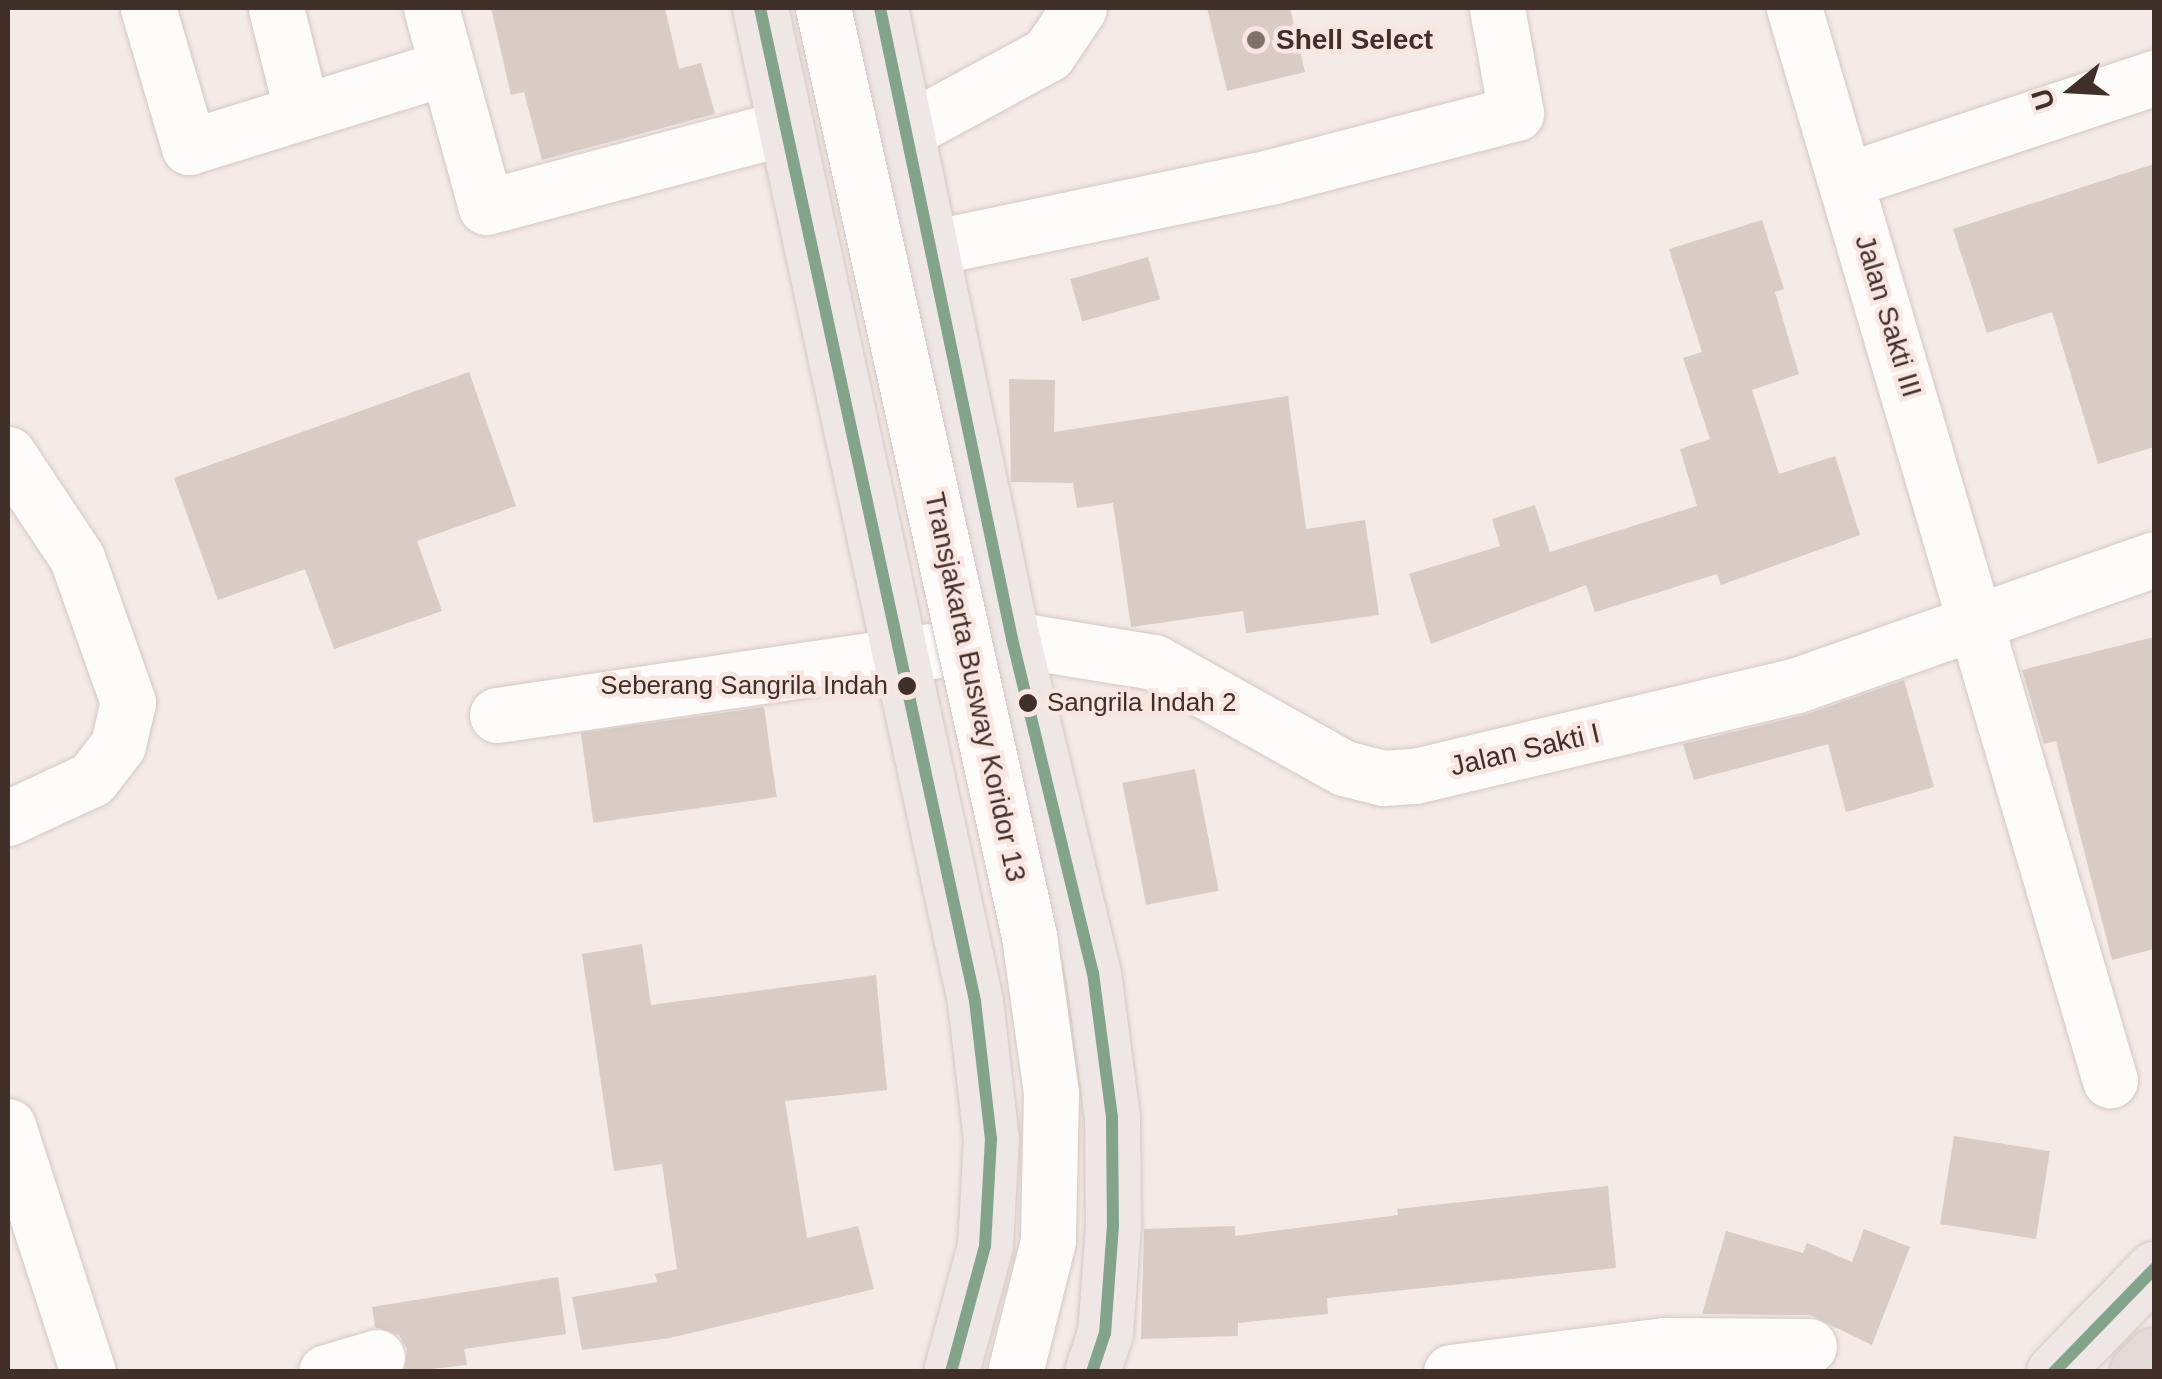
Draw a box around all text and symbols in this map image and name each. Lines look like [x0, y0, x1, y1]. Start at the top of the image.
place label: Shell Select [1276, 23, 1433, 57]
marker: Shell Select [1245, 29, 1267, 51]
north arrow [2022, 40, 2122, 140]
text: U [2025, 85, 2061, 114]
street label: Jalan Sakti III [1847, 231, 1929, 401]
street label: Transjakarta Busway Koridor 13 [917, 489, 1033, 885]
place label: Seberang Sangrila Indah [600, 670, 888, 702]
marker: Seberang Sangrila Indah [897, 676, 917, 696]
place label: Sangrila Indah 2 [1047, 687, 1236, 719]
marker: Sangrila Indah 2 [1018, 693, 1038, 713]
street label: Jalan Sakti I [1447, 716, 1603, 784]

